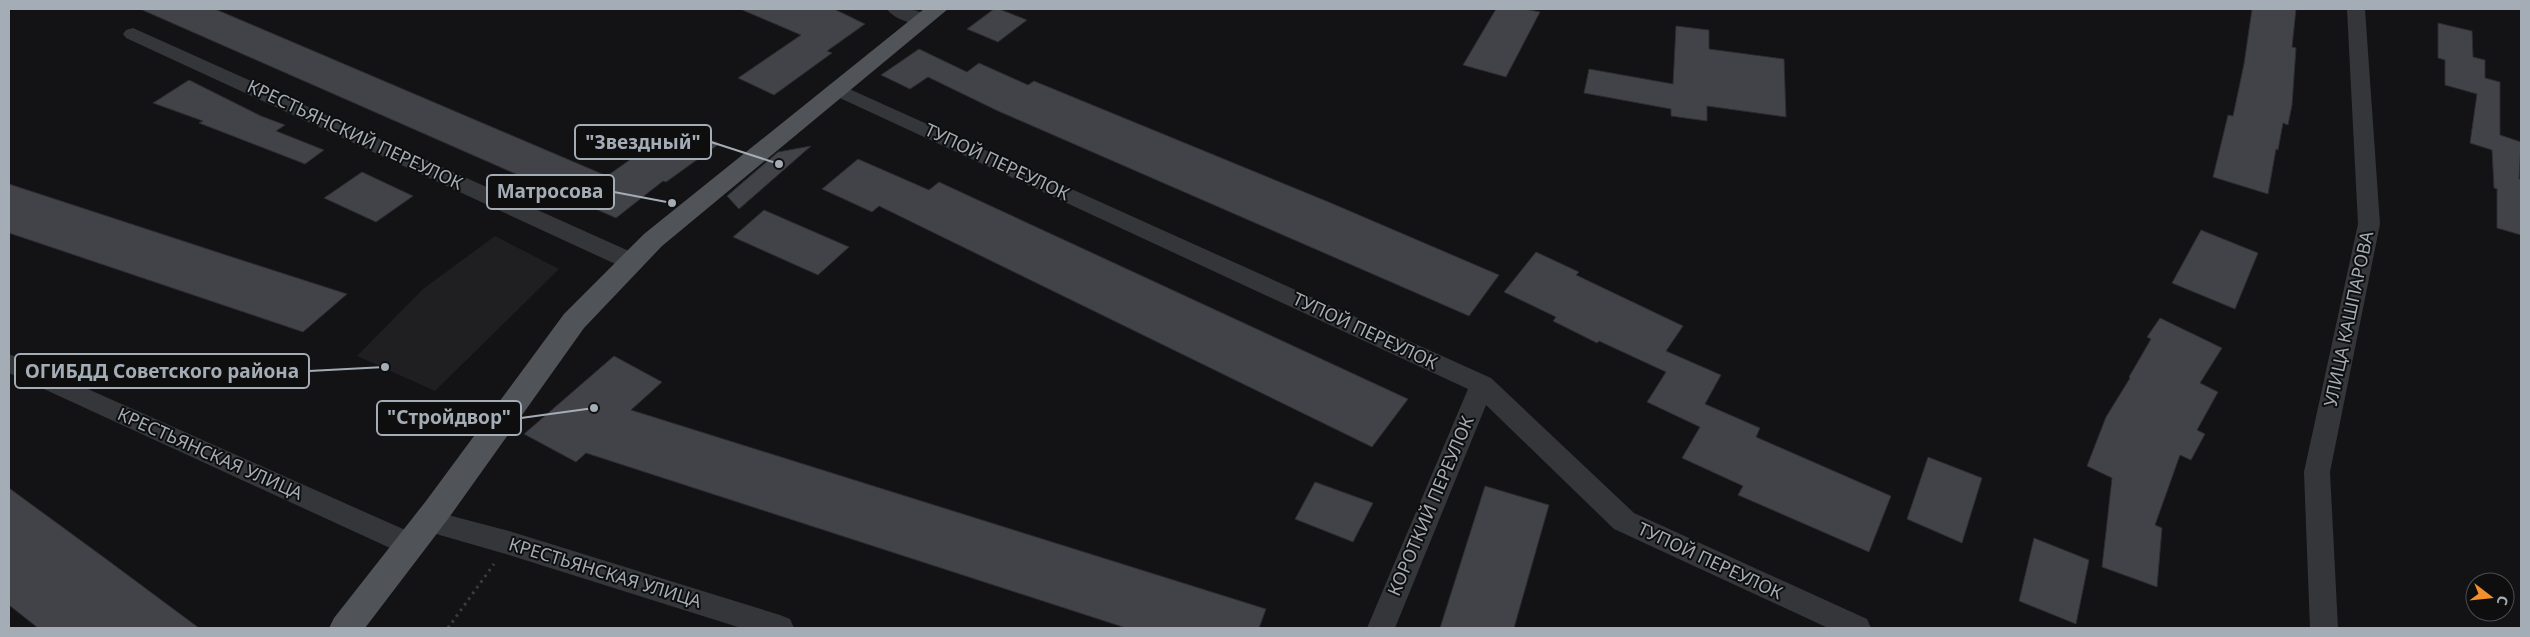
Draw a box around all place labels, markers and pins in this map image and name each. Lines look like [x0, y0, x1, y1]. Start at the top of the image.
callout: "Звездный" [575, 125, 711, 159]
callout: Матросова [487, 175, 614, 209]
callout: ОГИБДД Советского района [15, 354, 309, 388]
callout: "Стройдвор" [377, 401, 521, 435]

